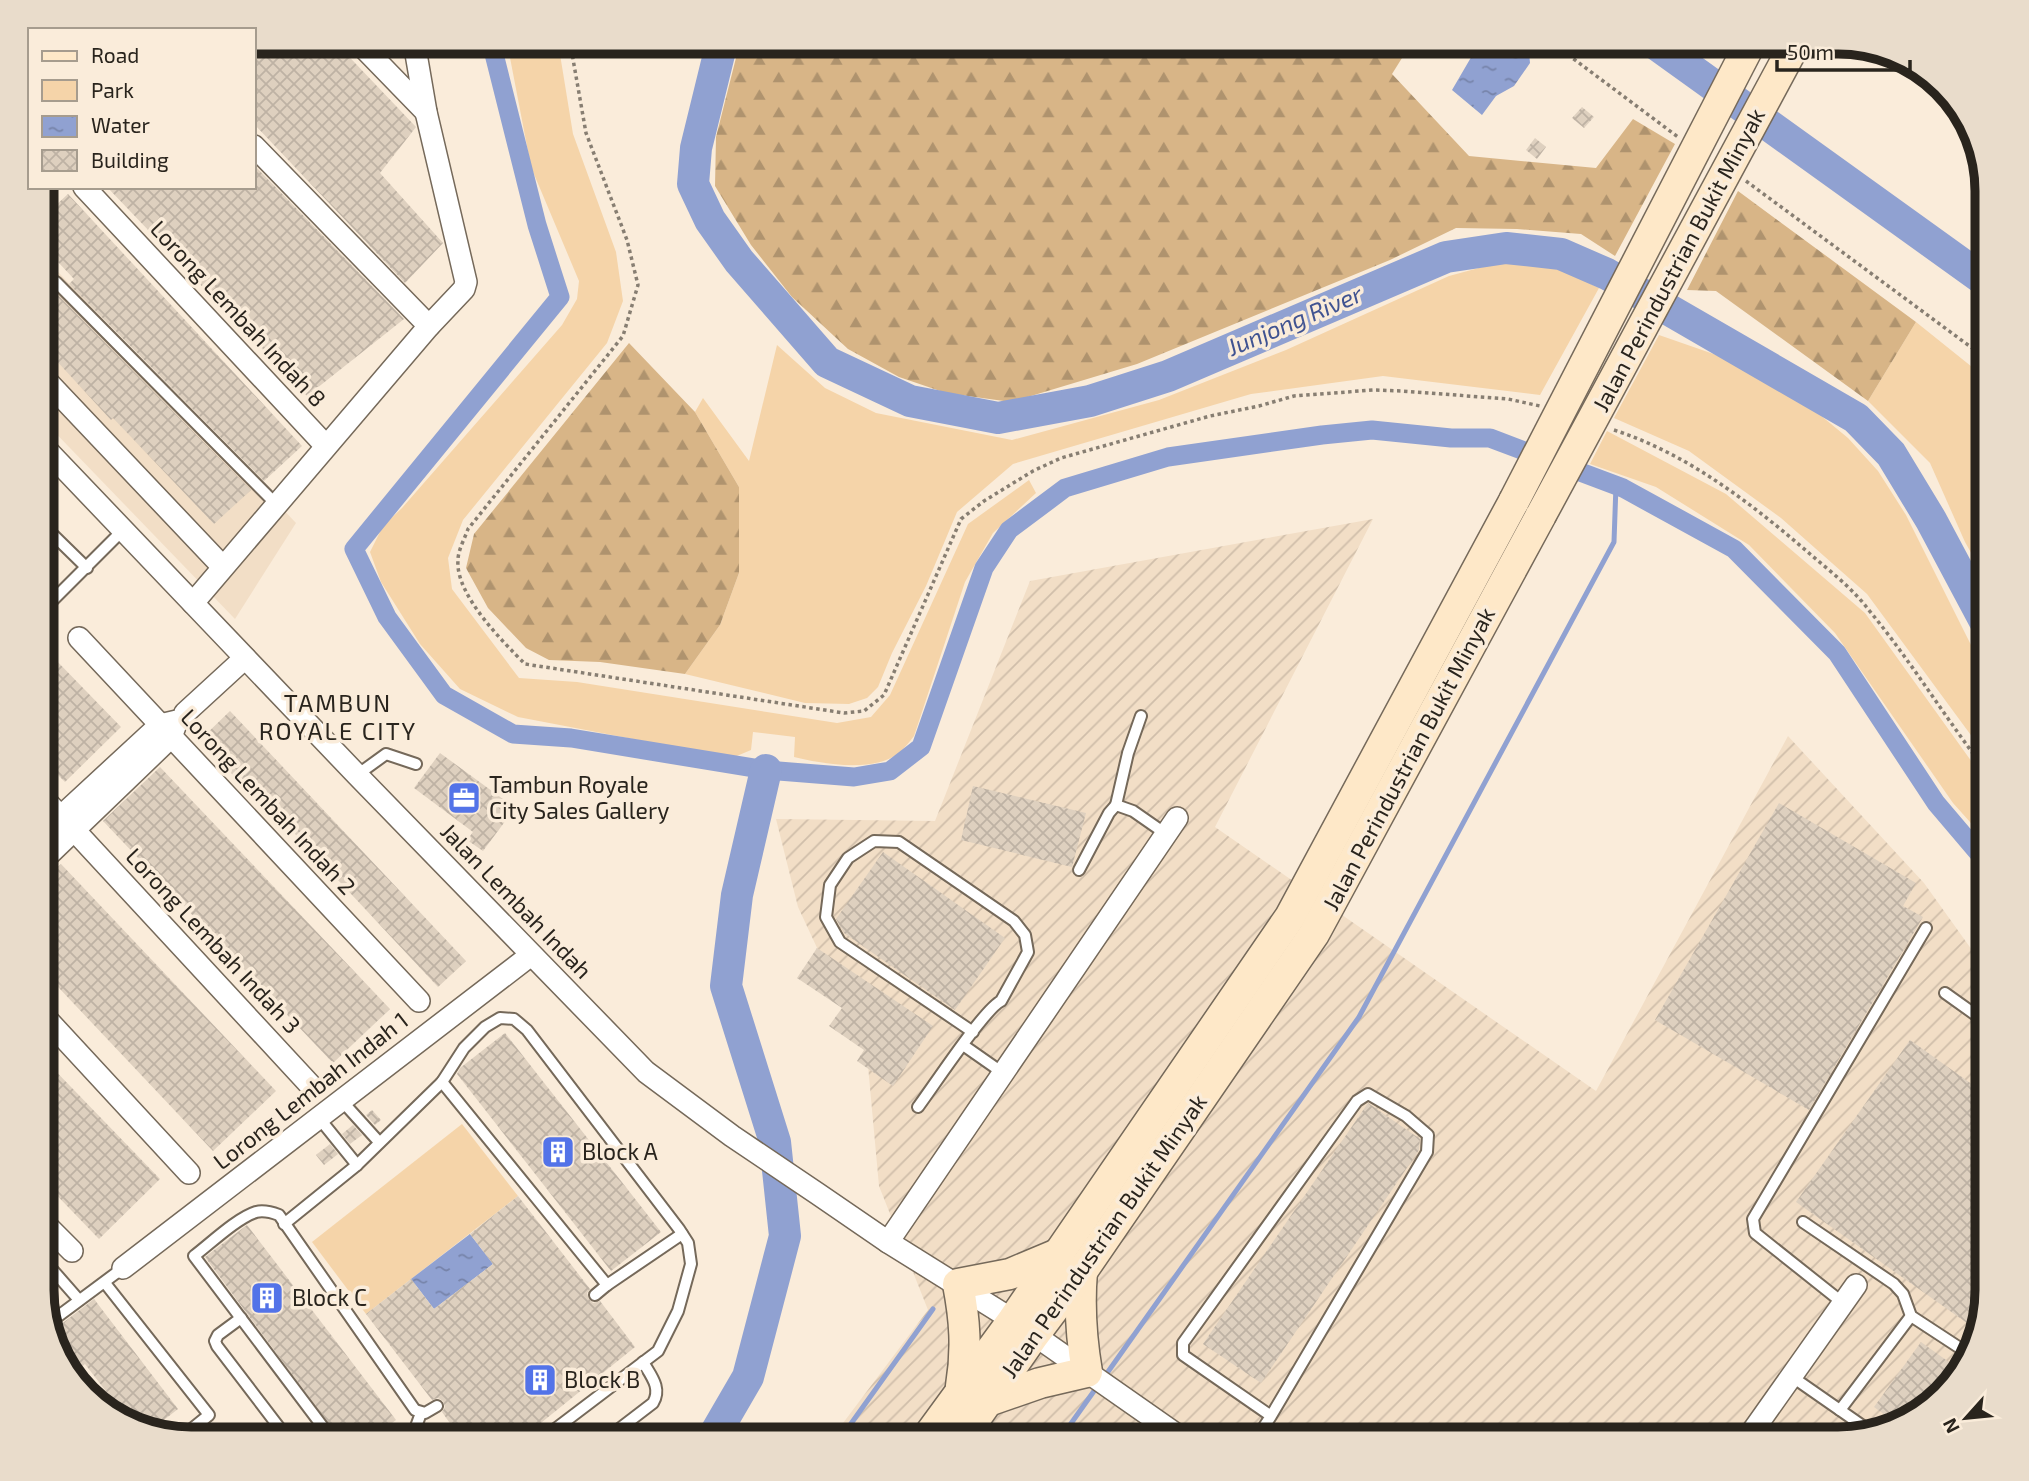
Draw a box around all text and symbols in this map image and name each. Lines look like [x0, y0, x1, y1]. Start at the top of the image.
legend [28, 28, 256, 189]
scale bar [1777, 28, 1910, 72]
text: 50 m [1787, 39, 1834, 64]
text: Road [91, 42, 139, 67]
text: Park [91, 77, 134, 102]
street label: Jalan Perindustrian Bukit Minyak [1586, 103, 1770, 416]
text: Water [91, 112, 150, 137]
text: Building [91, 147, 169, 172]
street label: Lorong Lembah Indah 8 [145, 214, 332, 412]
water label: Junjong River [1222, 278, 1367, 361]
street label: Jalan Perindustrian Bukit Minyak [1316, 602, 1500, 915]
district label: TAMBUN ROYALE CITY [259, 688, 417, 745]
street label: Lorong Lembah Indah 2 [176, 703, 362, 900]
place label: Tambun Royale City Sales Gallery [489, 770, 669, 824]
office icon: Tambun Royale City Sales Gallery [445, 779, 483, 817]
street label: Jalan Lembah Indah [435, 817, 598, 984]
street label: Lorong Lembah Indah 3 [121, 842, 307, 1039]
street label: Lorong Lembah Indah 1 [207, 1005, 413, 1175]
street label: Jalan Perindustrian Bukit Minyak [994, 1088, 1212, 1383]
building icon: Block A [539, 1133, 577, 1171]
place label: Block A [582, 1137, 658, 1165]
building icon: Block C [248, 1279, 286, 1317]
place label: Block C [292, 1283, 367, 1311]
building icon: Block B [521, 1361, 559, 1399]
place label: Block B [564, 1365, 640, 1393]
north arrow [1931, 1383, 2001, 1453]
text: N [1937, 1415, 1964, 1437]

